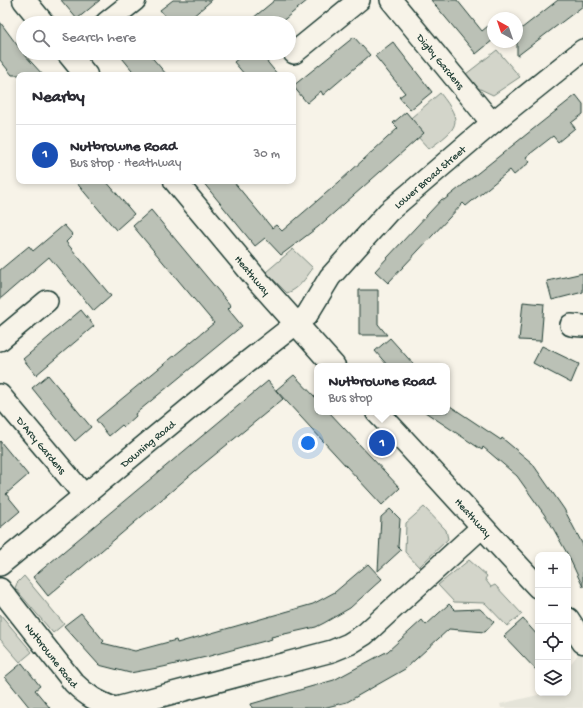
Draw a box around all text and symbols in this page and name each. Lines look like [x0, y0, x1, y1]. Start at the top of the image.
north arrow [487, 12, 523, 48]
search box [16, 16, 296, 60]
icon: search [30, 27, 52, 49]
text: Search here [62, 29, 136, 47]
street label: Digby Gardens [413, 31, 466, 93]
text: Nearby [32, 88, 85, 108]
text: Nutbrowne Road [70, 138, 177, 156]
street label: Lower Broad Street [393, 143, 470, 212]
text: 1 [42, 147, 48, 162]
text: 30 m [254, 147, 280, 162]
text: Bus stop · Heathway [70, 156, 181, 171]
street label: Heathway [231, 254, 272, 299]
popup [314, 363, 450, 415]
text: Nutbrowne Road [329, 373, 435, 391]
text: Bus stop [329, 391, 372, 406]
street label: D'Arcy Gardens [12, 414, 68, 478]
street label: Downing Road [118, 418, 179, 472]
pin: 1 [369, 428, 395, 458]
your location [298, 433, 318, 453]
street label: Heathway [452, 497, 493, 541]
map controls [535, 552, 571, 696]
button: + [535, 552, 571, 588]
button: − [535, 588, 571, 624]
street label: Nutbrowne Road [21, 622, 80, 692]
button: locate [535, 624, 571, 660]
button: layers [535, 660, 571, 696]

